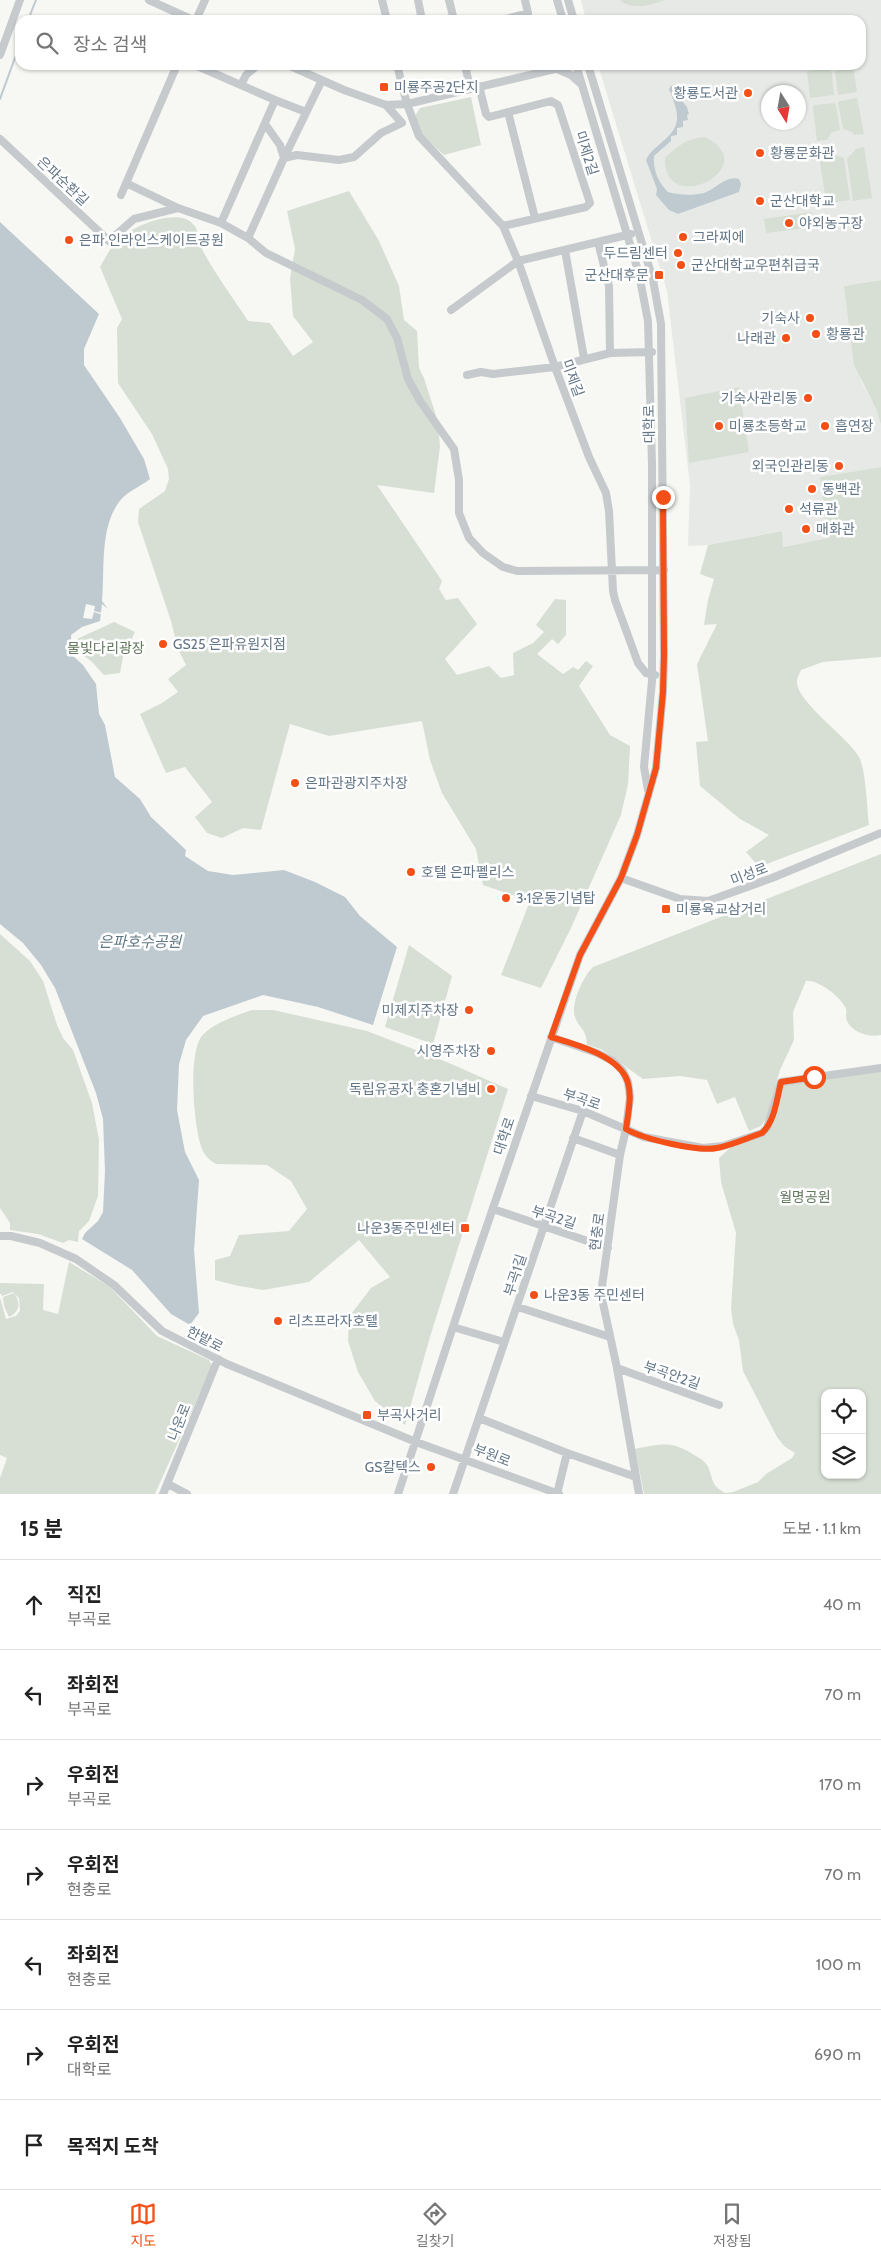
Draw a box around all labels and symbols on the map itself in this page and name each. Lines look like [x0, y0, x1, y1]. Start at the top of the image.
place label: 미룡주공2단지 [394, 78, 479, 96]
marker: 미룡주공2단지 [378, 81, 390, 93]
place label: 황룡도서관 [674, 84, 738, 102]
north arrow [761, 85, 806, 130]
marker: 황룡도서관 [742, 87, 754, 99]
street label: 미제2길 [571, 128, 603, 178]
place label: 황룡문화관 [770, 144, 835, 162]
marker: 황룡문화관 [754, 147, 766, 159]
street label: 은파순환길 [33, 152, 93, 210]
place label: 군산대학교 [770, 192, 835, 210]
marker: 군산대학교 [754, 195, 766, 207]
place label: 야외농구장 [799, 214, 864, 232]
marker: 야외농구장 [783, 217, 795, 229]
place label: 그라찌에 [693, 228, 745, 246]
place label: 은파 인라인스케이트공원 [79, 231, 224, 249]
marker: 그라찌에 [677, 231, 689, 243]
marker: 은파 인라인스케이트공원 [63, 234, 75, 246]
place label: 두드림센터 [604, 244, 668, 262]
marker: 두드림센터 [672, 247, 684, 259]
place label: 군산대학교우편취급국 [691, 256, 820, 274]
marker: 군산대학교우편취급국 [675, 259, 687, 271]
place label: 군산대후문 [585, 266, 649, 284]
marker: 군산대후문 [653, 269, 665, 281]
place label: 기숙사 [761, 309, 800, 327]
marker: 기숙사 [804, 312, 816, 324]
place label: 황룡관 [826, 325, 865, 343]
marker: 황룡관 [810, 328, 822, 340]
place label: 나래관 [737, 329, 776, 347]
marker: 나래관 [780, 332, 792, 344]
street label: 미제길 [558, 357, 588, 399]
place label: 기숙사관리동 [721, 389, 798, 407]
marker: 기숙사관리동 [802, 392, 814, 404]
street label: 대학로 [640, 404, 658, 443]
place label: 미룡초등학교 [729, 417, 806, 435]
place label: 흡연장 [835, 417, 874, 435]
marker: 미룡초등학교 [713, 420, 725, 432]
marker: 흡연장 [819, 420, 831, 432]
place label: 외국인관리동 [752, 457, 829, 475]
marker: 외국인관리동 [833, 460, 845, 472]
place label: 동백관 [822, 480, 861, 498]
marker: 동백관 [806, 483, 818, 495]
route end [652, 486, 675, 509]
place label: 석류관 [799, 500, 838, 518]
marker: 석류관 [783, 503, 795, 515]
place label: 매화관 [816, 520, 855, 538]
marker: 매화관 [800, 523, 812, 535]
place label: GS25 은파유원지점 [173, 635, 286, 653]
marker: GS25 은파유원지점 [157, 638, 169, 650]
park label: 물빛다리광장 [67, 639, 145, 657]
place label: 은파관광지주차장 [305, 774, 408, 792]
marker: 은파관광지주차장 [289, 777, 301, 789]
street label: 미성로 [728, 859, 770, 889]
place label: 호텔 은파펠리스 [421, 863, 514, 881]
marker: 호텔 은파펠리스 [405, 866, 417, 878]
place label: 3·1운동기념탑 [516, 889, 596, 907]
marker: 3·1운동기념탑 [500, 892, 512, 904]
place label: 미룡육교삼거리 [676, 900, 766, 918]
marker: 미룡육교삼거리 [660, 903, 672, 915]
water label: 은파호수공원 [99, 933, 183, 951]
place label: 미제지주차장 [382, 1001, 459, 1019]
marker: 미제지주차장 [463, 1004, 475, 1016]
place label: 시영주차장 [417, 1042, 481, 1060]
marker: 시영주차장 [485, 1045, 497, 1057]
route start [803, 1066, 826, 1089]
place label: 독립유공자 충혼기념비 [349, 1080, 481, 1098]
marker: 독립유공자 충혼기념비 [485, 1083, 497, 1095]
street label: 부곡로 [561, 1084, 603, 1114]
street label: 대학로 [489, 1115, 519, 1157]
park label: 월명공원 [779, 1188, 831, 1206]
street label: 부곡2길 [529, 1201, 579, 1233]
street label: 현충로 [585, 1211, 609, 1252]
place label: 나운3동주민센터 [357, 1219, 455, 1237]
marker: 나운3동주민센터 [459, 1222, 471, 1234]
street label: 부곡1길 [500, 1252, 530, 1298]
place label: 나운3동 주민센터 [544, 1286, 645, 1304]
marker: 나운3동 주민센터 [528, 1289, 540, 1301]
place label: 리츠프라자호텔 [288, 1312, 378, 1330]
marker: 리츠프라자호텔 [272, 1315, 284, 1327]
street label: 한밭로 [184, 1322, 226, 1356]
street label: 부곡안2길 [641, 1357, 703, 1393]
street label: 나운로 [163, 1401, 195, 1443]
place label: 부곡사거리 [377, 1406, 441, 1424]
marker: 부곡사거리 [361, 1409, 373, 1421]
street label: 부원로 [471, 1440, 513, 1470]
place label: GS칼텍스 [365, 1458, 421, 1476]
marker: GS칼텍스 [425, 1461, 437, 1473]

